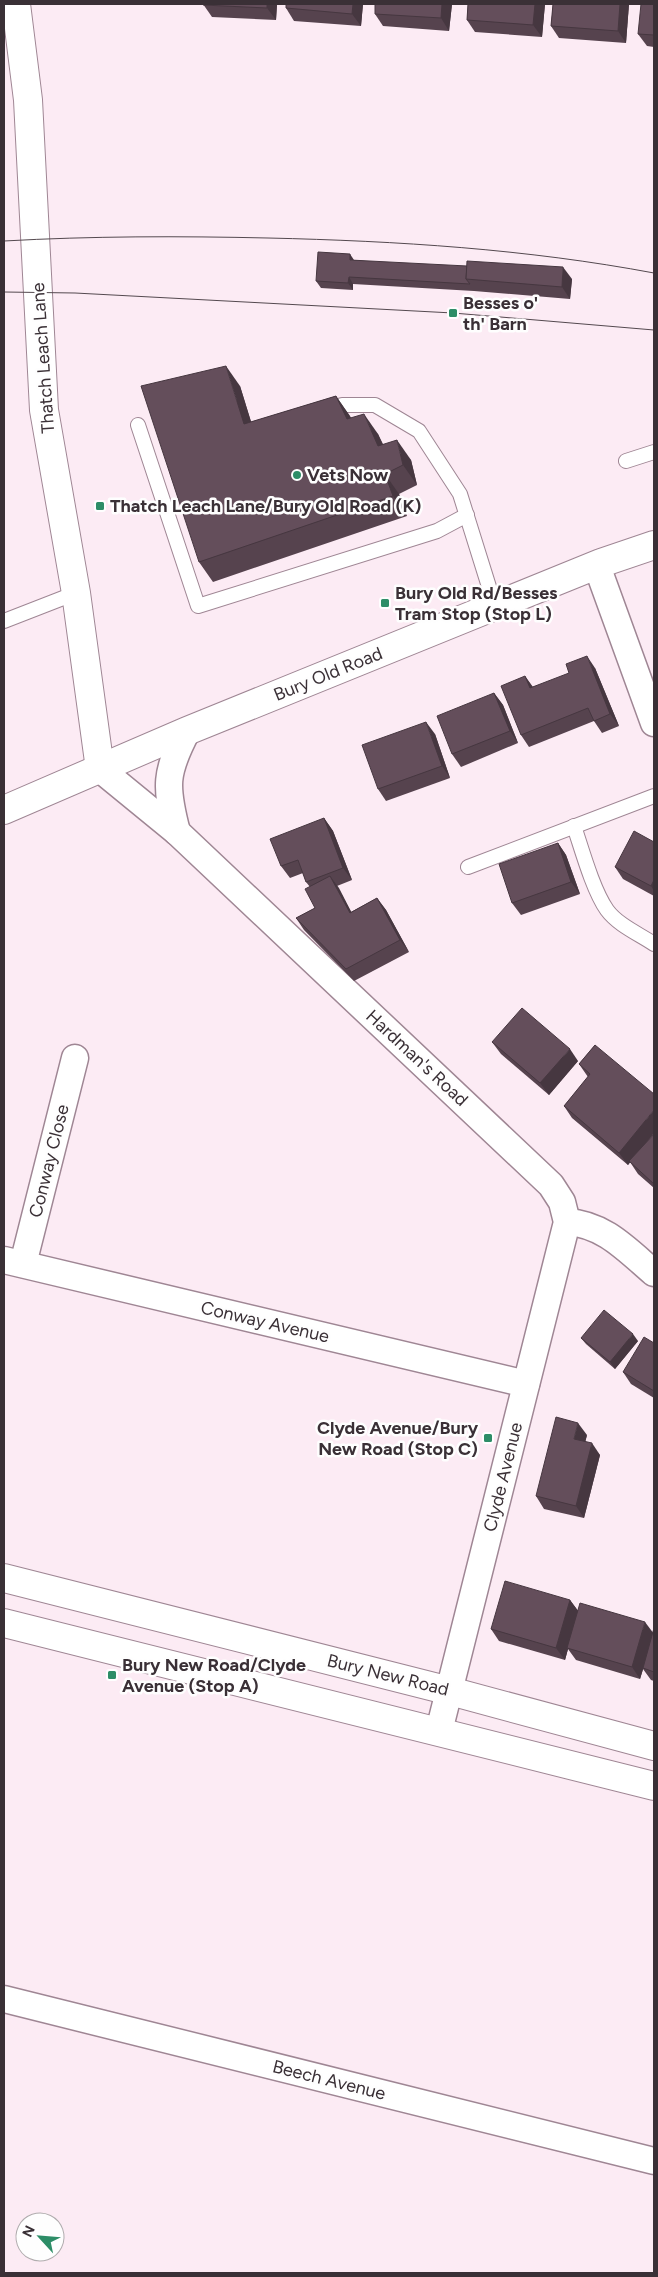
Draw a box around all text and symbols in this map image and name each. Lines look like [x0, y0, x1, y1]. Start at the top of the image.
street label: Thatch Leach Lane [27, 282, 59, 434]
place label: Besses o' th' Barn [463, 292, 538, 335]
marker: Besses o' th' Barn [447, 307, 459, 319]
place label: Vets Now [307, 464, 388, 486]
marker: Vets Now [291, 469, 303, 481]
place label: Thatch Leach Lane/Bury Old Road (K) [110, 495, 421, 517]
marker: Thatch Leach Lane/Bury Old Road (K) [94, 500, 106, 512]
place label: Bury Old Rd/Besses Tram Stop (Stop L) [395, 582, 558, 625]
marker: Bury Old Rd/Besses Tram Stop (Stop L) [379, 597, 391, 609]
street label: Bury Old Road [270, 642, 386, 706]
street label: Hardman's Road [361, 1005, 473, 1111]
street label: Conway Close [24, 1102, 74, 1220]
street label: Conway Avenue [199, 1297, 331, 1347]
place label: Clyde Avenue/Bury New Road (Stop C) [317, 1417, 479, 1460]
street label: Clyde Avenue [479, 1420, 527, 1534]
marker: Clyde Avenue/Bury New Road (Stop C) [482, 1432, 494, 1444]
street label: Bury New Road [325, 1649, 451, 1701]
place label: Bury New Road/Clyde Avenue (Stop A) [122, 1654, 306, 1697]
marker: Bury New Road/Clyde Avenue (Stop A) [106, 1669, 118, 1681]
street label: Beech Avenue [270, 2055, 388, 2105]
north arrow [15, 2212, 65, 2262]
text: N [19, 2223, 39, 2240]

